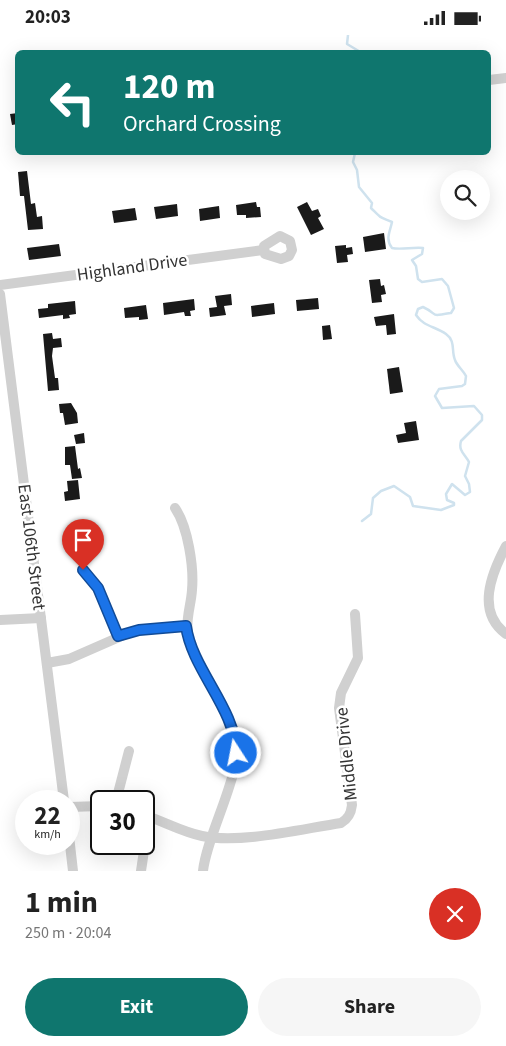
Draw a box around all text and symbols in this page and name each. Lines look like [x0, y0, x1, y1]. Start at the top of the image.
text: 20:03 [25, 4, 71, 31]
text: 120 m [123, 62, 215, 112]
icon: left [40, 70, 105, 135]
text: Orchard Crossing [123, 108, 281, 140]
map controls [440, 170, 490, 220]
button: search [440, 170, 490, 220]
street label: Highland Drive [75, 247, 189, 288]
street label: East 106th Street [11, 483, 52, 612]
pin [62, 519, 104, 570]
icon: arrive [69, 526, 97, 554]
street label: Middle Drive [329, 706, 364, 802]
position arrow [209, 726, 261, 778]
speed limit sign: 30 [90, 790, 155, 855]
text: 22 [34, 798, 61, 834]
text: km/h [34, 826, 61, 843]
text: 1 min [25, 881, 98, 924]
button: close [429, 888, 481, 940]
text: 250 m · 20:04 [25, 922, 112, 944]
button: Exit [25, 978, 248, 1036]
button: Share [258, 978, 481, 1036]

